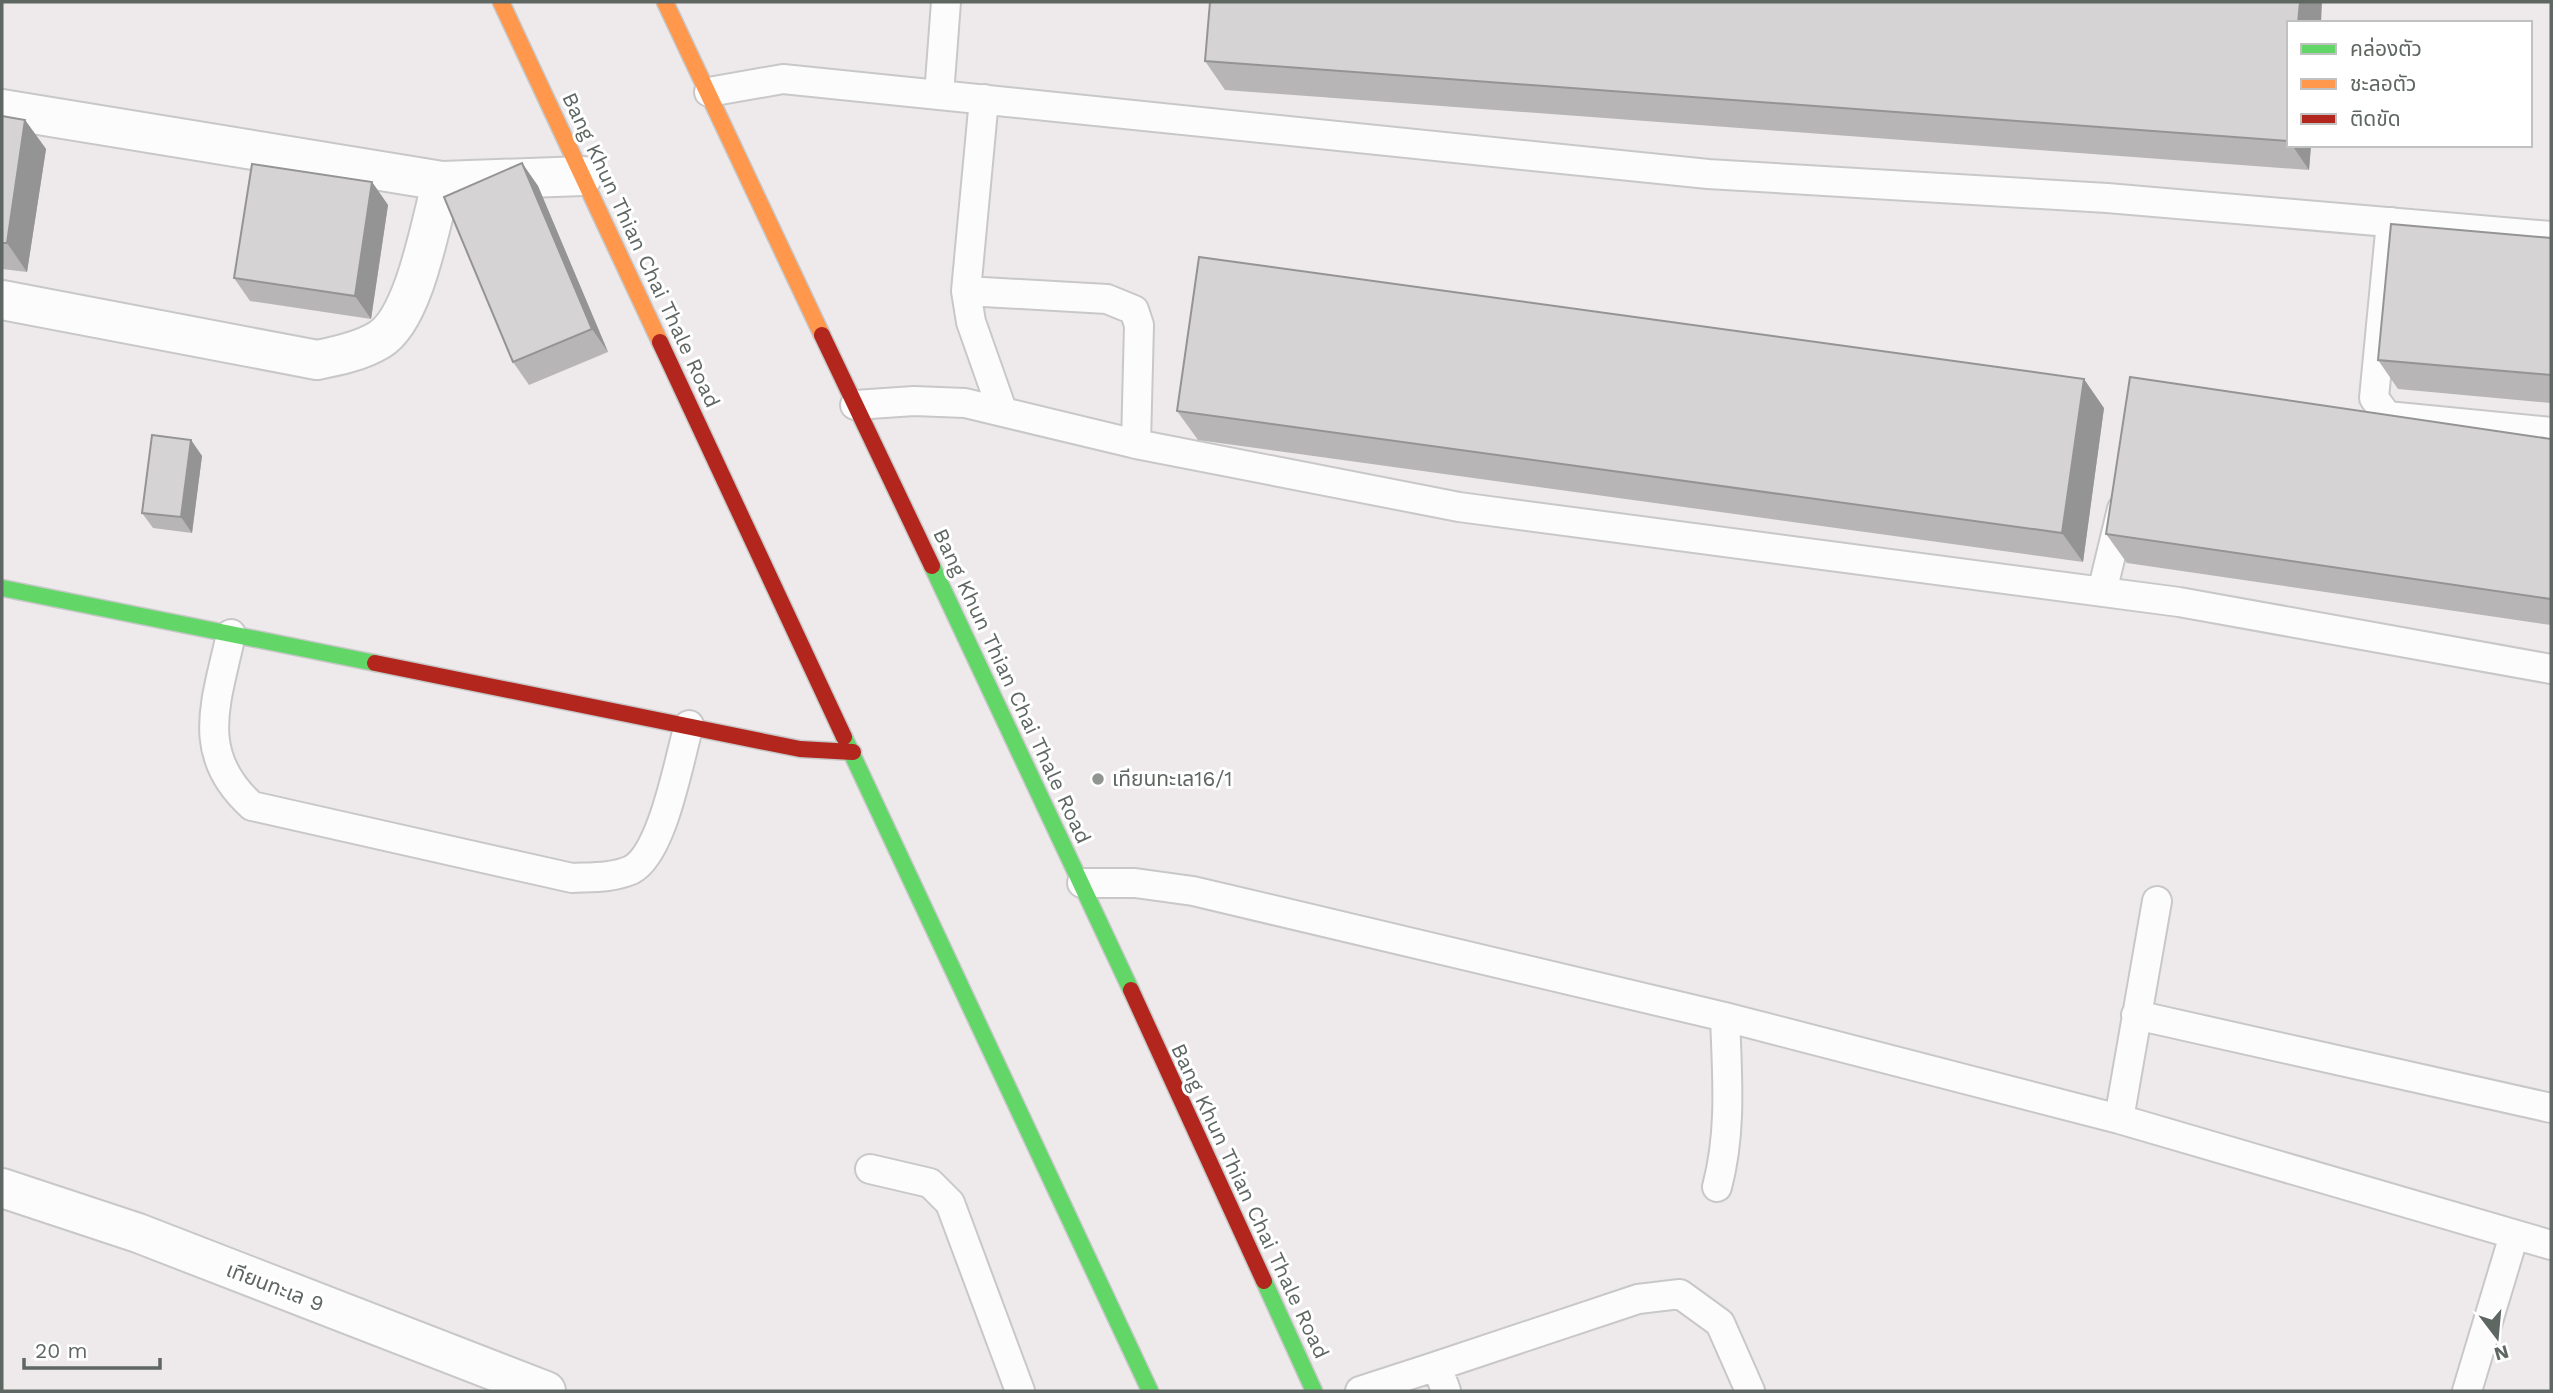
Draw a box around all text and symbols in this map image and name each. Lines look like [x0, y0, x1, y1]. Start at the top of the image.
legend [2287, 21, 2532, 147]
text: คล่องตัว [2350, 36, 2422, 61]
text: ชะลอตัว [2350, 71, 2416, 96]
street label: Bang Khun Thian Chai Thale Road [557, 88, 726, 411]
text: ติดขัด [2350, 106, 2401, 131]
street label: Bang Khun Thian Chai Thale Road [928, 524, 1097, 847]
place label: เทียนทะเล16/1 [1112, 766, 1233, 791]
marker: เทียนทะเล16/1 [1090, 771, 1106, 787]
street label: Bang Khun Thian Chai Thale Road [1166, 1039, 1335, 1362]
street label: เทียนทะเล 9 [223, 1257, 327, 1317]
north arrow [2462, 1302, 2532, 1372]
scale bar [24, 1326, 161, 1370]
text: 20 m [35, 1338, 87, 1363]
text: N [2492, 1340, 2511, 1366]

